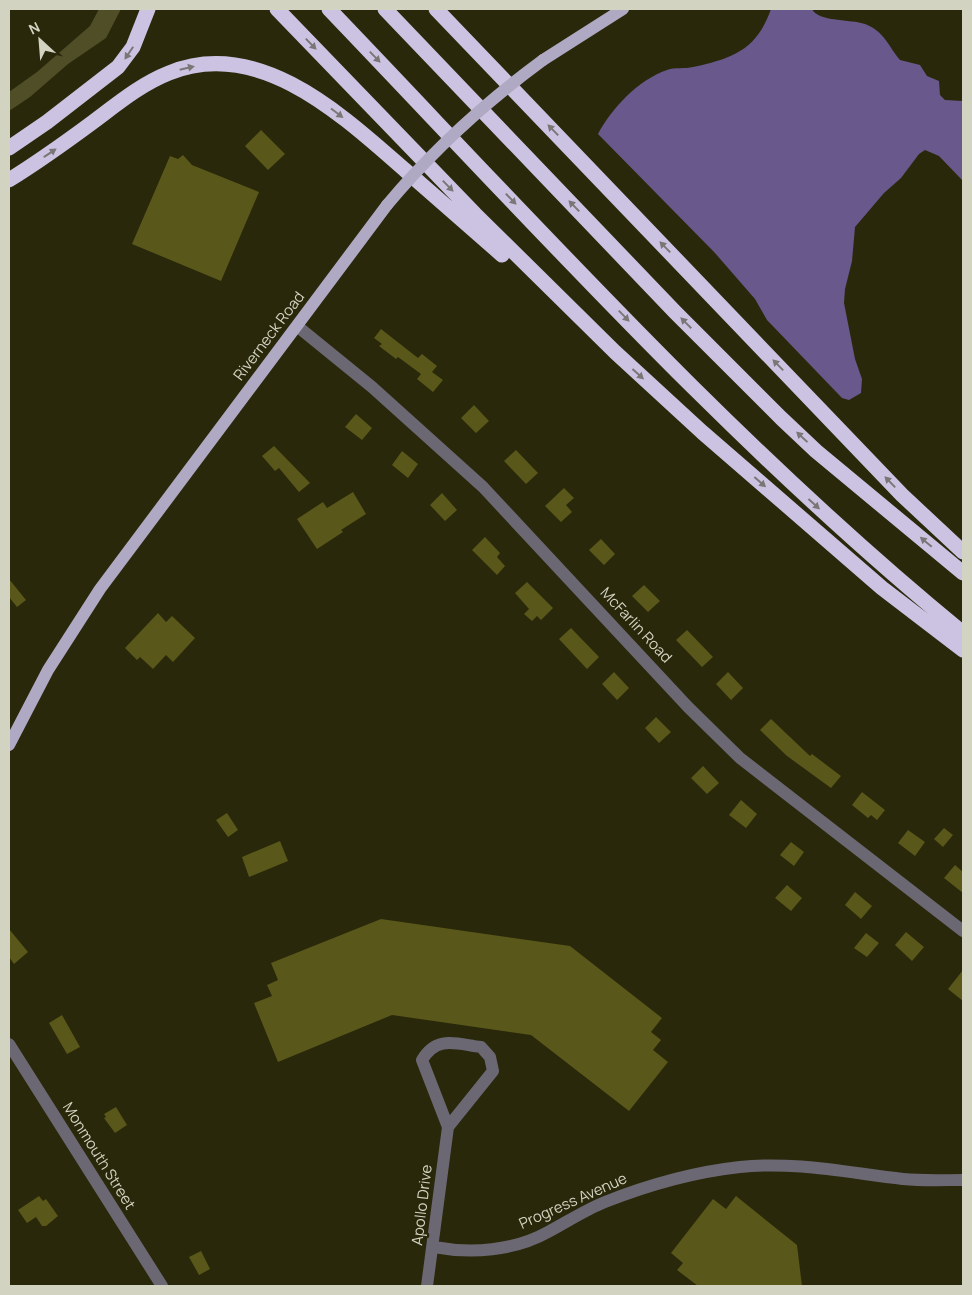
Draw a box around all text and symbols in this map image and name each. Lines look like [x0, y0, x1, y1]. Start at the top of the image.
north arrow [15, 15, 65, 65]
text: N [25, 17, 43, 39]
one-way arrow [305, 38, 317, 50]
one-way arrow [124, 46, 133, 60]
one-way arrow [369, 50, 381, 62]
one-way arrow [179, 64, 194, 72]
one-way arrow [330, 108, 343, 119]
one-way arrow [547, 124, 559, 136]
one-way arrow [43, 148, 57, 158]
one-way arrow [442, 180, 454, 192]
one-way arrow [505, 193, 517, 205]
one-way arrow [568, 200, 580, 212]
one-way arrow [659, 242, 671, 254]
street label: Riverneck Road [228, 287, 309, 384]
one-way arrow [618, 310, 630, 322]
one-way arrow [680, 317, 692, 329]
one-way arrow [772, 359, 784, 371]
one-way arrow [632, 368, 644, 380]
one-way arrow [796, 431, 808, 443]
one-way arrow [884, 476, 896, 488]
one-way arrow [753, 477, 766, 488]
one-way arrow [808, 498, 820, 510]
one-way arrow [920, 537, 933, 548]
street label: McFarlin Road [596, 582, 677, 667]
street label: Monmouth Street [58, 1098, 141, 1213]
street label: Apollo Drive [406, 1163, 437, 1247]
street label: Progress Avenue [515, 1167, 630, 1234]

